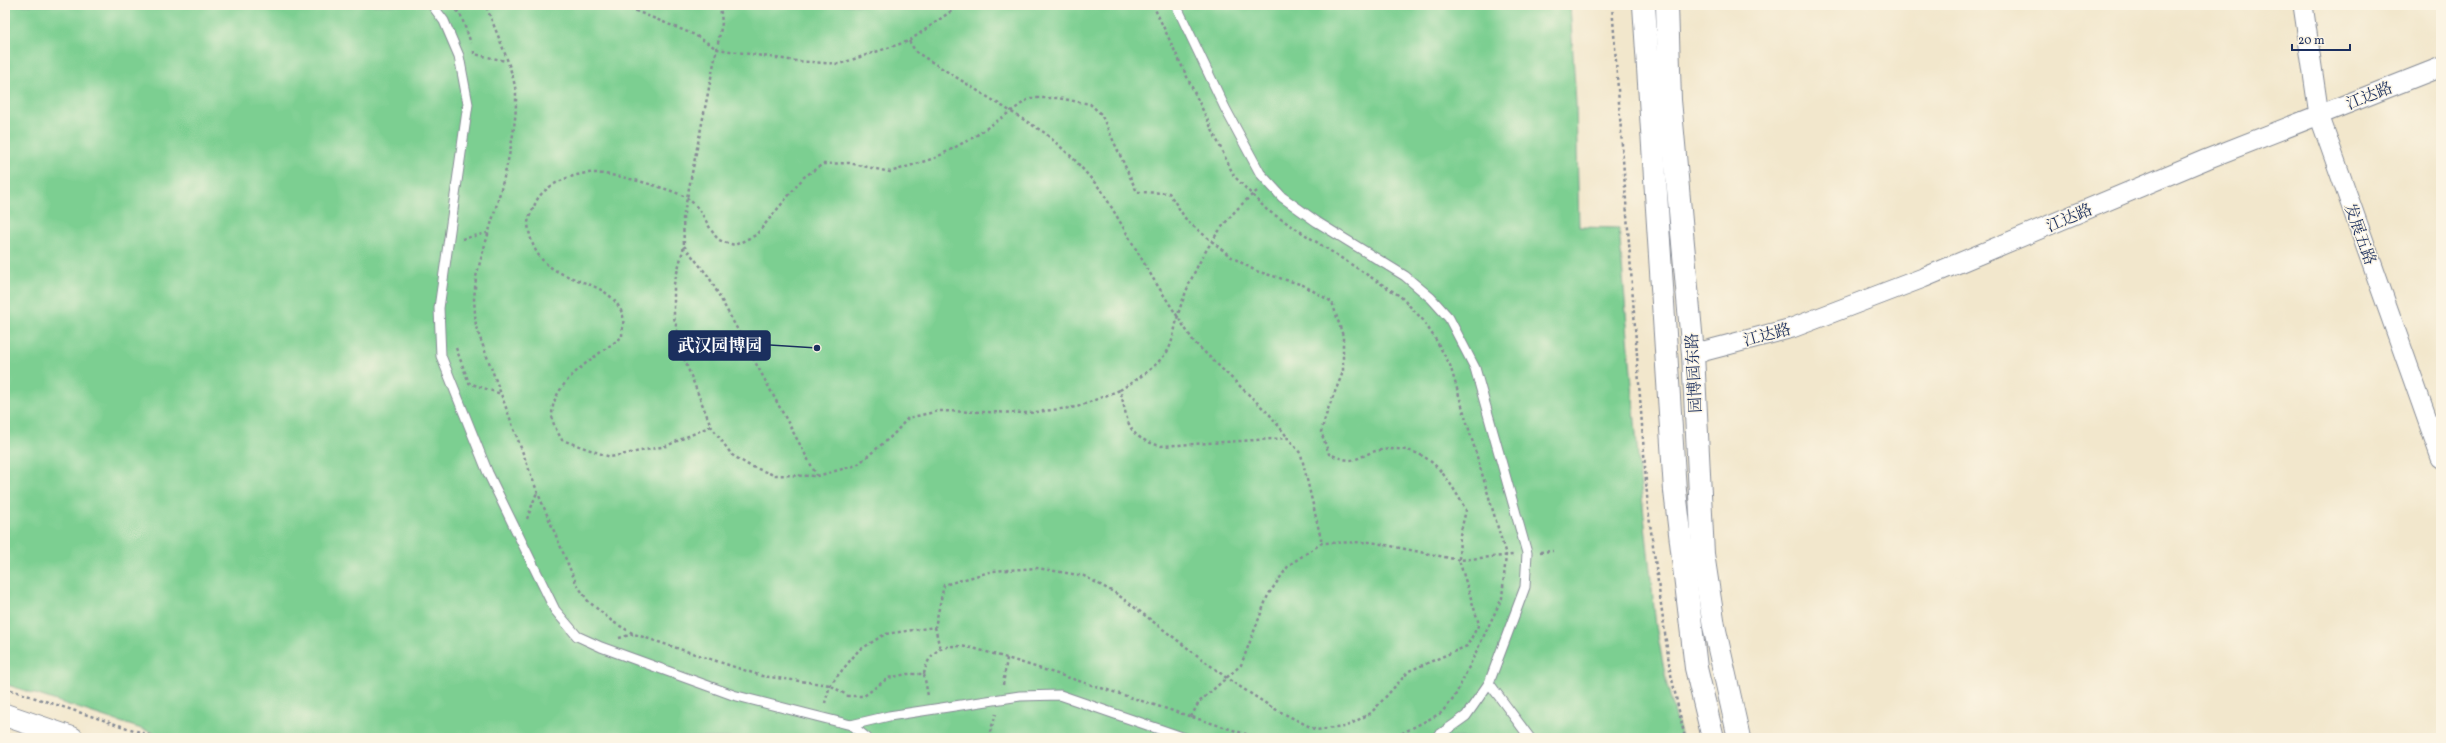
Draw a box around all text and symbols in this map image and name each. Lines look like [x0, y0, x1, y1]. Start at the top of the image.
scale bar [2292, 26, 2350, 52]
text: 20 m [2298, 33, 2325, 49]
street label: 江达路 [2343, 78, 2396, 116]
street label: 江达路 [2043, 199, 2096, 238]
street label: 发展五路 [2338, 201, 2380, 269]
street label: 江达路 [1741, 319, 1794, 353]
callout: 武汉园博园 [669, 331, 770, 360]
street label: 园博园东路 [1682, 332, 1708, 413]
text: 武汉园博园 [678, 335, 763, 358]

